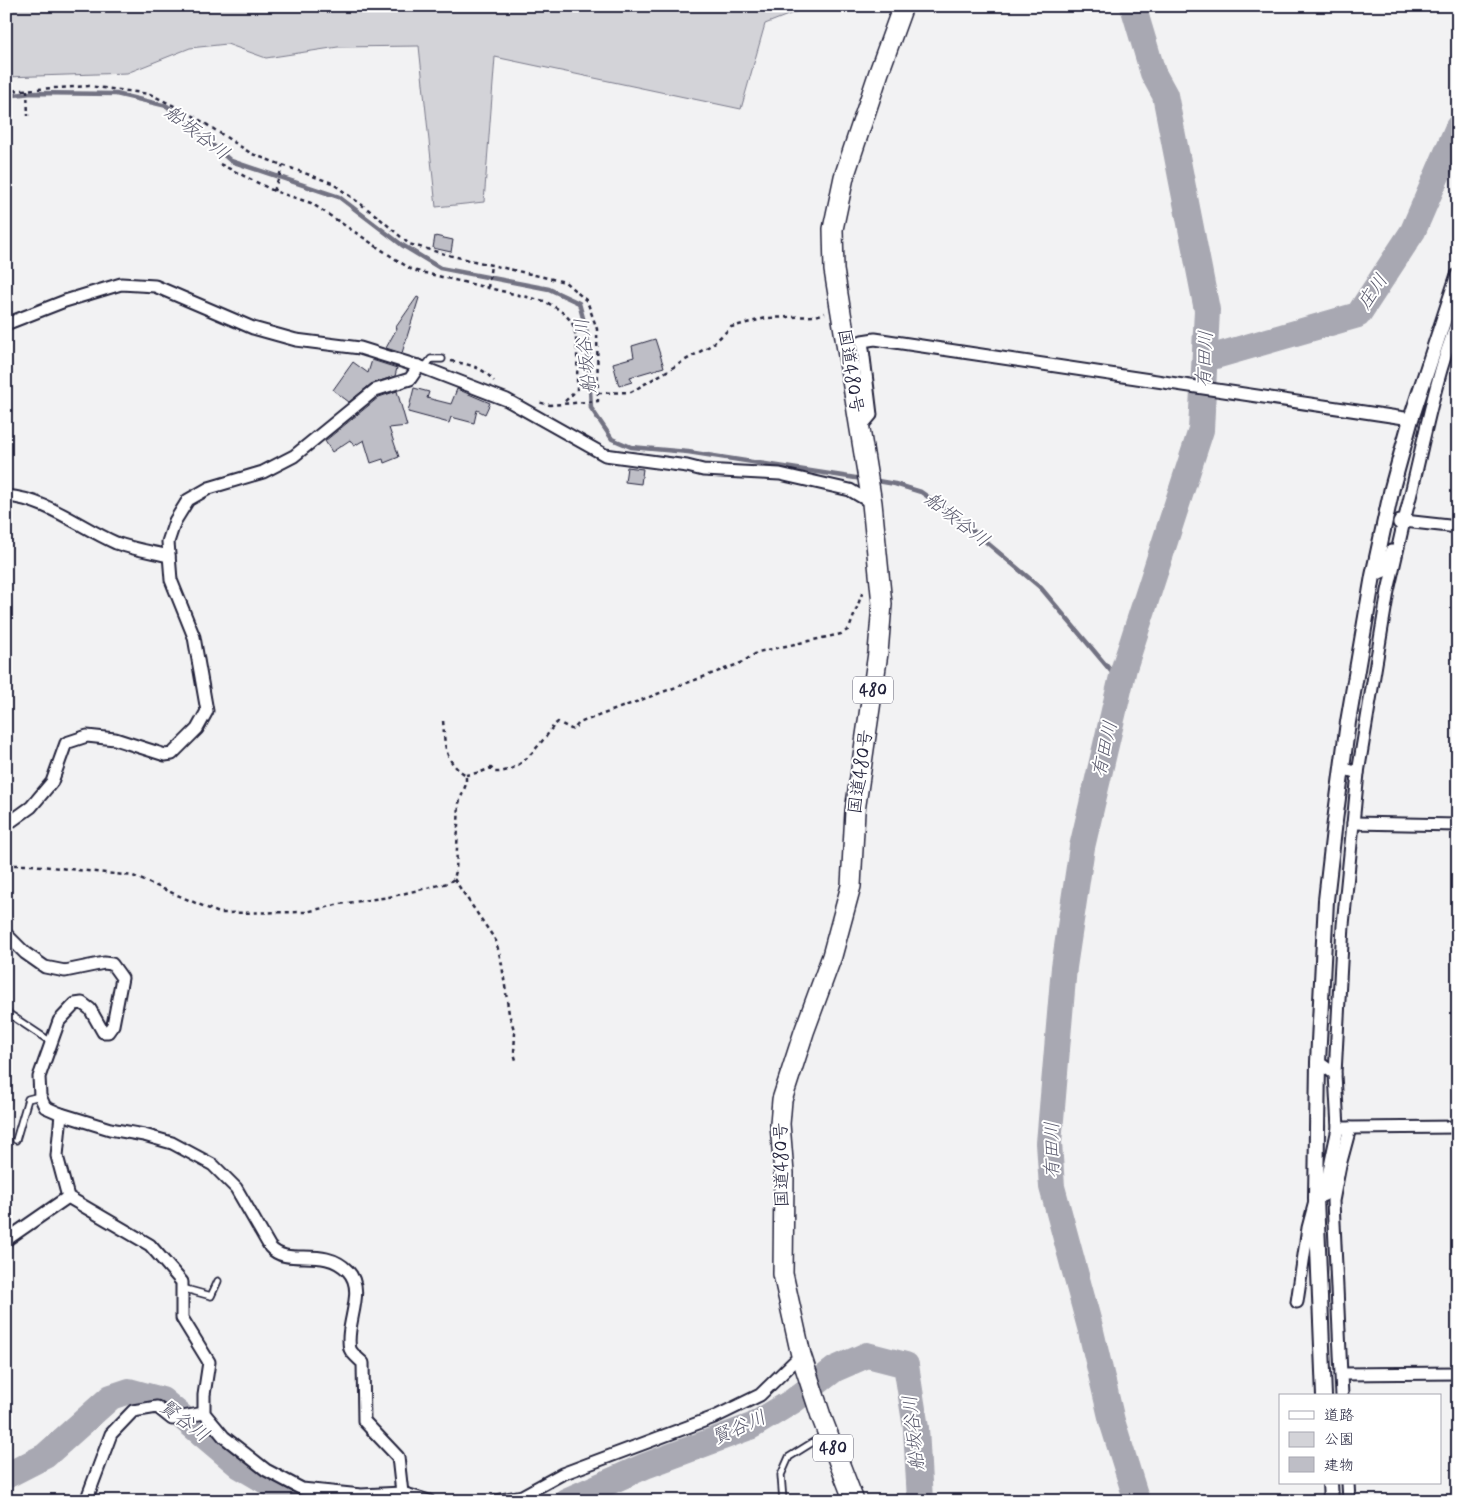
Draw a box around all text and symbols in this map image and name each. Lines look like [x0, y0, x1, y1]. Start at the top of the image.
water label: 船坂谷川 [159, 100, 235, 166]
water label: 庄川 [1352, 269, 1394, 315]
water label: 船坂谷川 [570, 317, 602, 395]
street label: 国道480号 [831, 327, 869, 415]
water label: 有田川 [1191, 330, 1219, 388]
water label: 船坂谷川 [919, 487, 995, 553]
road number: 480 [853, 676, 893, 704]
water label: 有田川 [1086, 718, 1124, 780]
street label: 国道480号 [843, 728, 879, 816]
water label: 有田川 [1040, 1121, 1065, 1179]
street label: 国道480号 [769, 1122, 795, 1208]
water label: 賢谷川 [154, 1394, 214, 1448]
water label: 船坂谷川 [898, 1394, 930, 1472]
legend [1279, 1394, 1442, 1484]
water label: 賢谷川 [708, 1405, 770, 1451]
text: 道路 [1324, 1406, 1354, 1426]
text: 公園 [1324, 1430, 1354, 1450]
road number: 480 [813, 1435, 853, 1462]
text: 建物 [1324, 1456, 1354, 1476]

